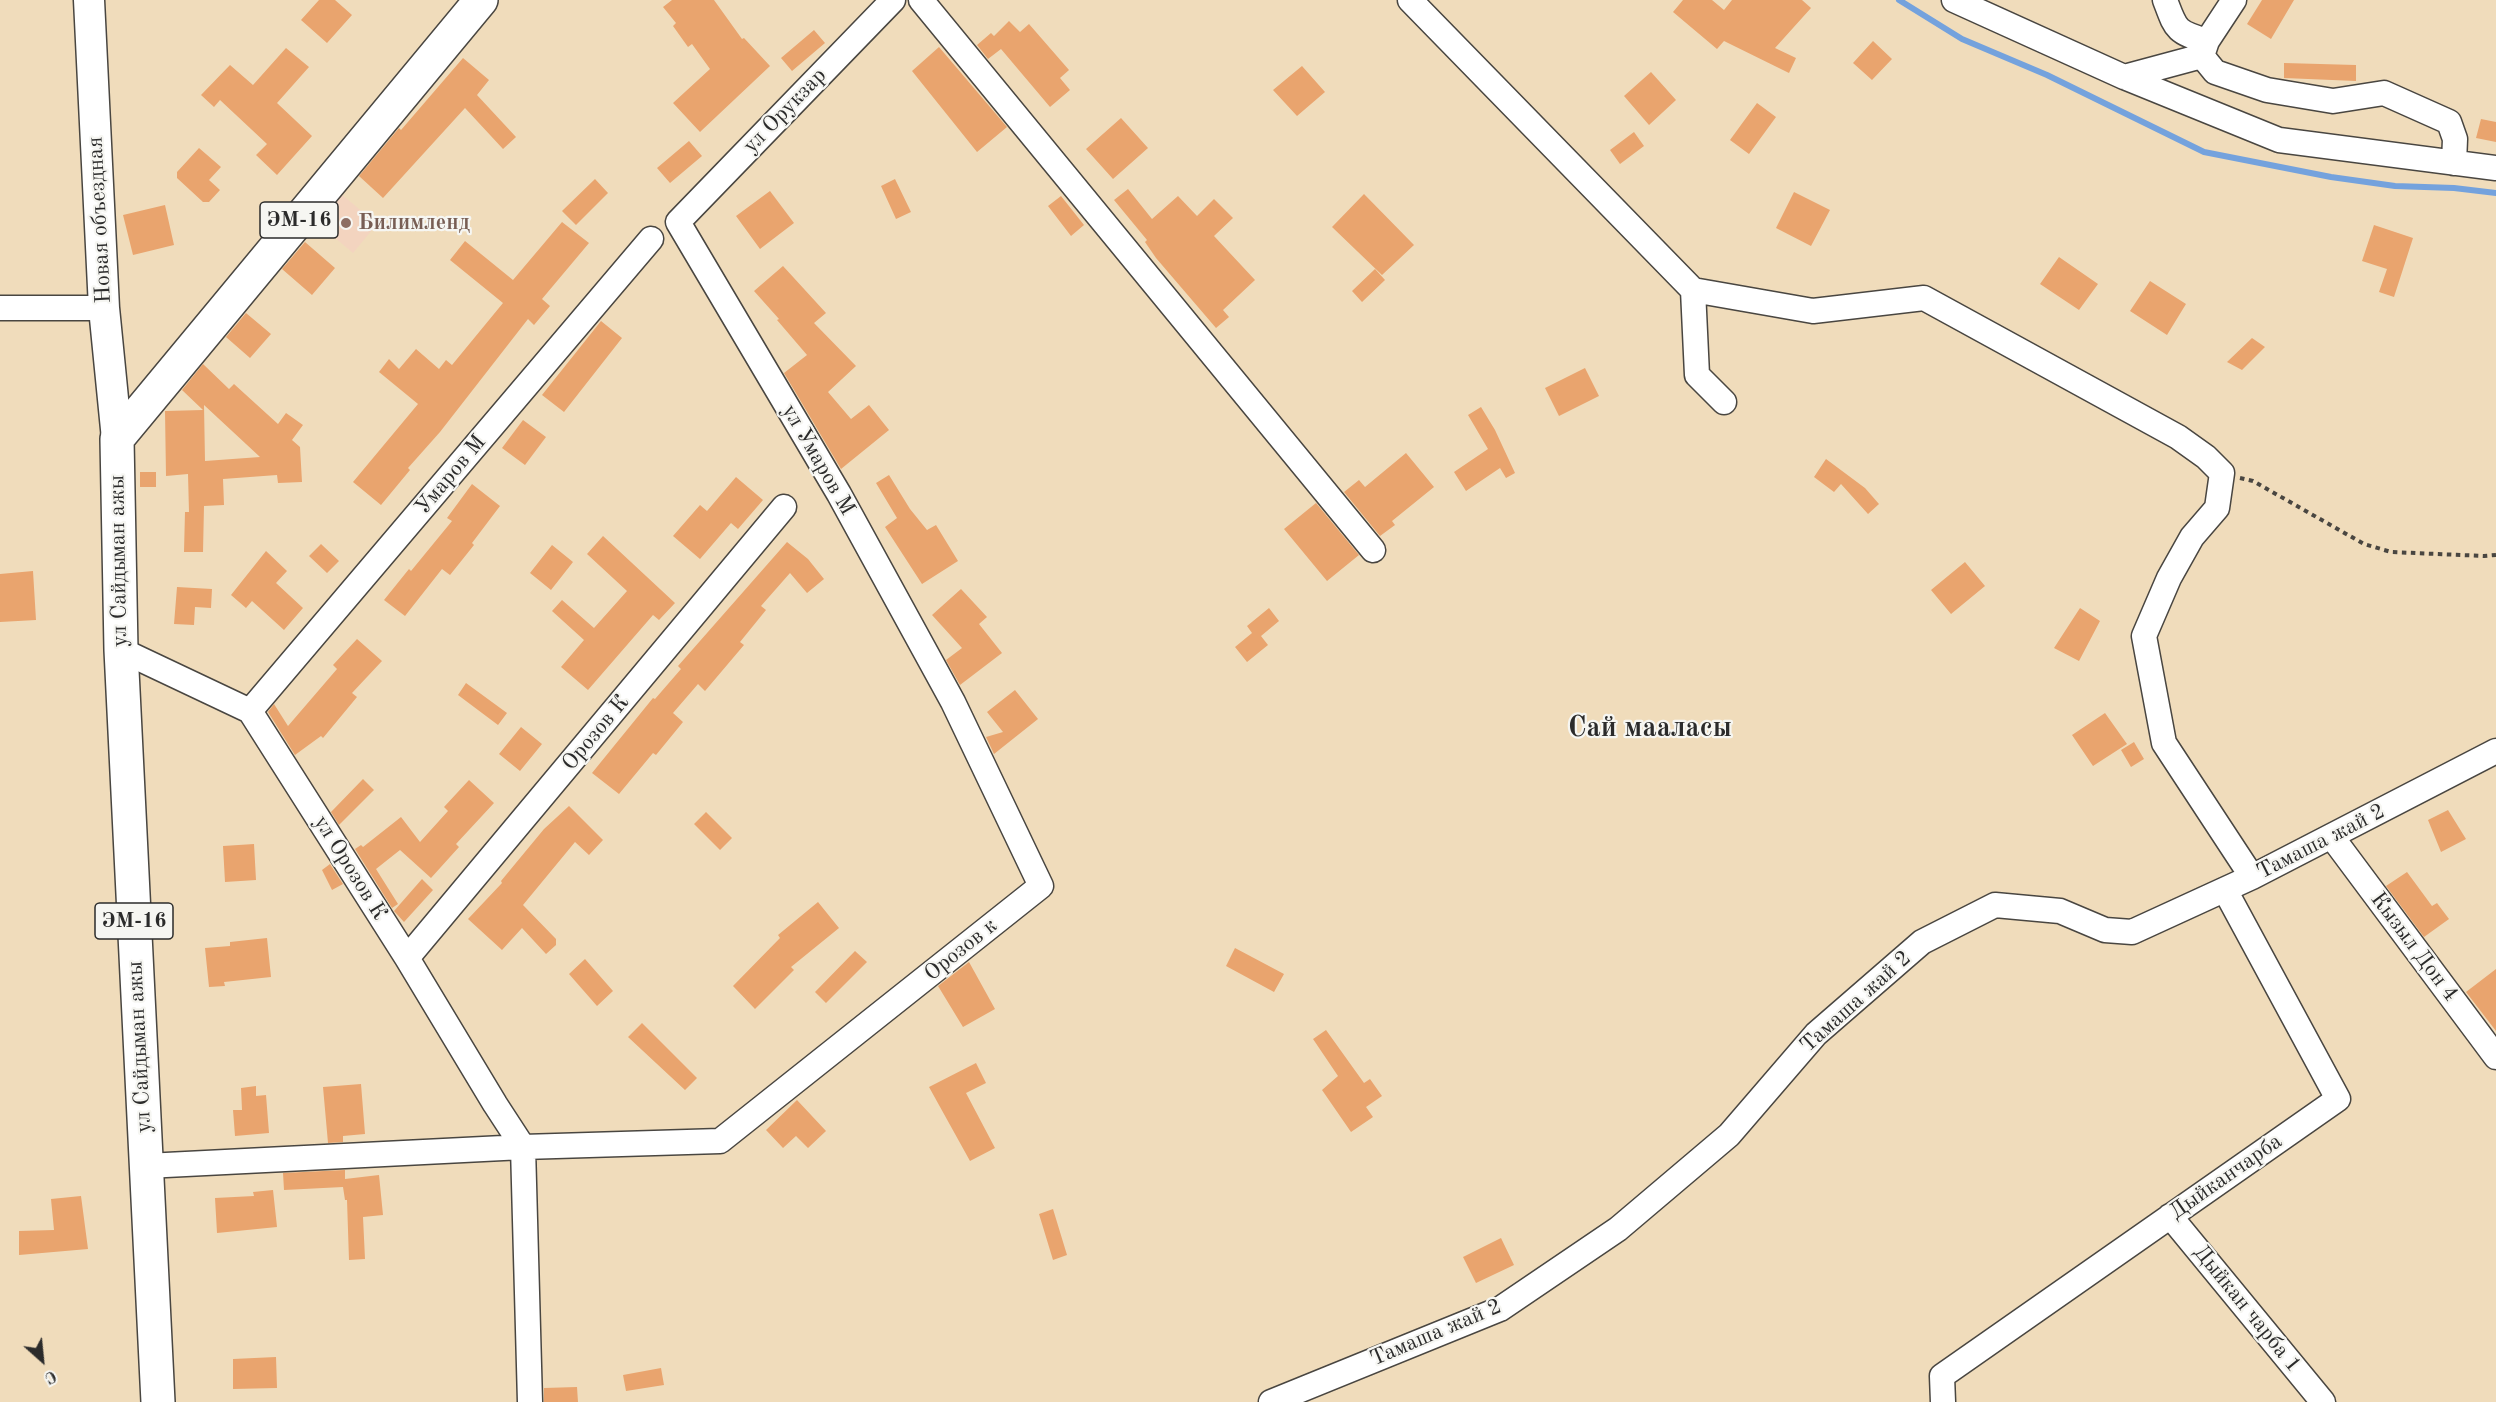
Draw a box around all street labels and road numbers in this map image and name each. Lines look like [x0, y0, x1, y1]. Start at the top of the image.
street label: ул Орукзар [738, 63, 832, 159]
street label: Новая объездная [82, 136, 118, 304]
road number: ЭМ-16 [260, 202, 338, 238]
street label: ул Умаров М [776, 400, 860, 520]
street label: Умаров М [410, 430, 492, 520]
street label: ул Сайдыман ажы [104, 475, 134, 647]
street label: Орозов К [557, 690, 635, 776]
street label: Тамаша жай 2 [2253, 798, 2389, 886]
street label: ул Орозов К [307, 811, 393, 925]
street label: Кызыл Дон 4 [2364, 887, 2464, 1007]
road number: ЭМ-16 [95, 903, 173, 939]
street label: Орозов к [919, 913, 1003, 987]
street label: Тамаша жай 2 [1795, 945, 1917, 1059]
street label: ул Сайдыман ажы [122, 960, 158, 1134]
street label: Дыйканчарба [2165, 1128, 2287, 1226]
street label: Дыйкан чарба 1 [2187, 1240, 2307, 1378]
street label: Тамаша жай 2 [1366, 1293, 1506, 1373]

